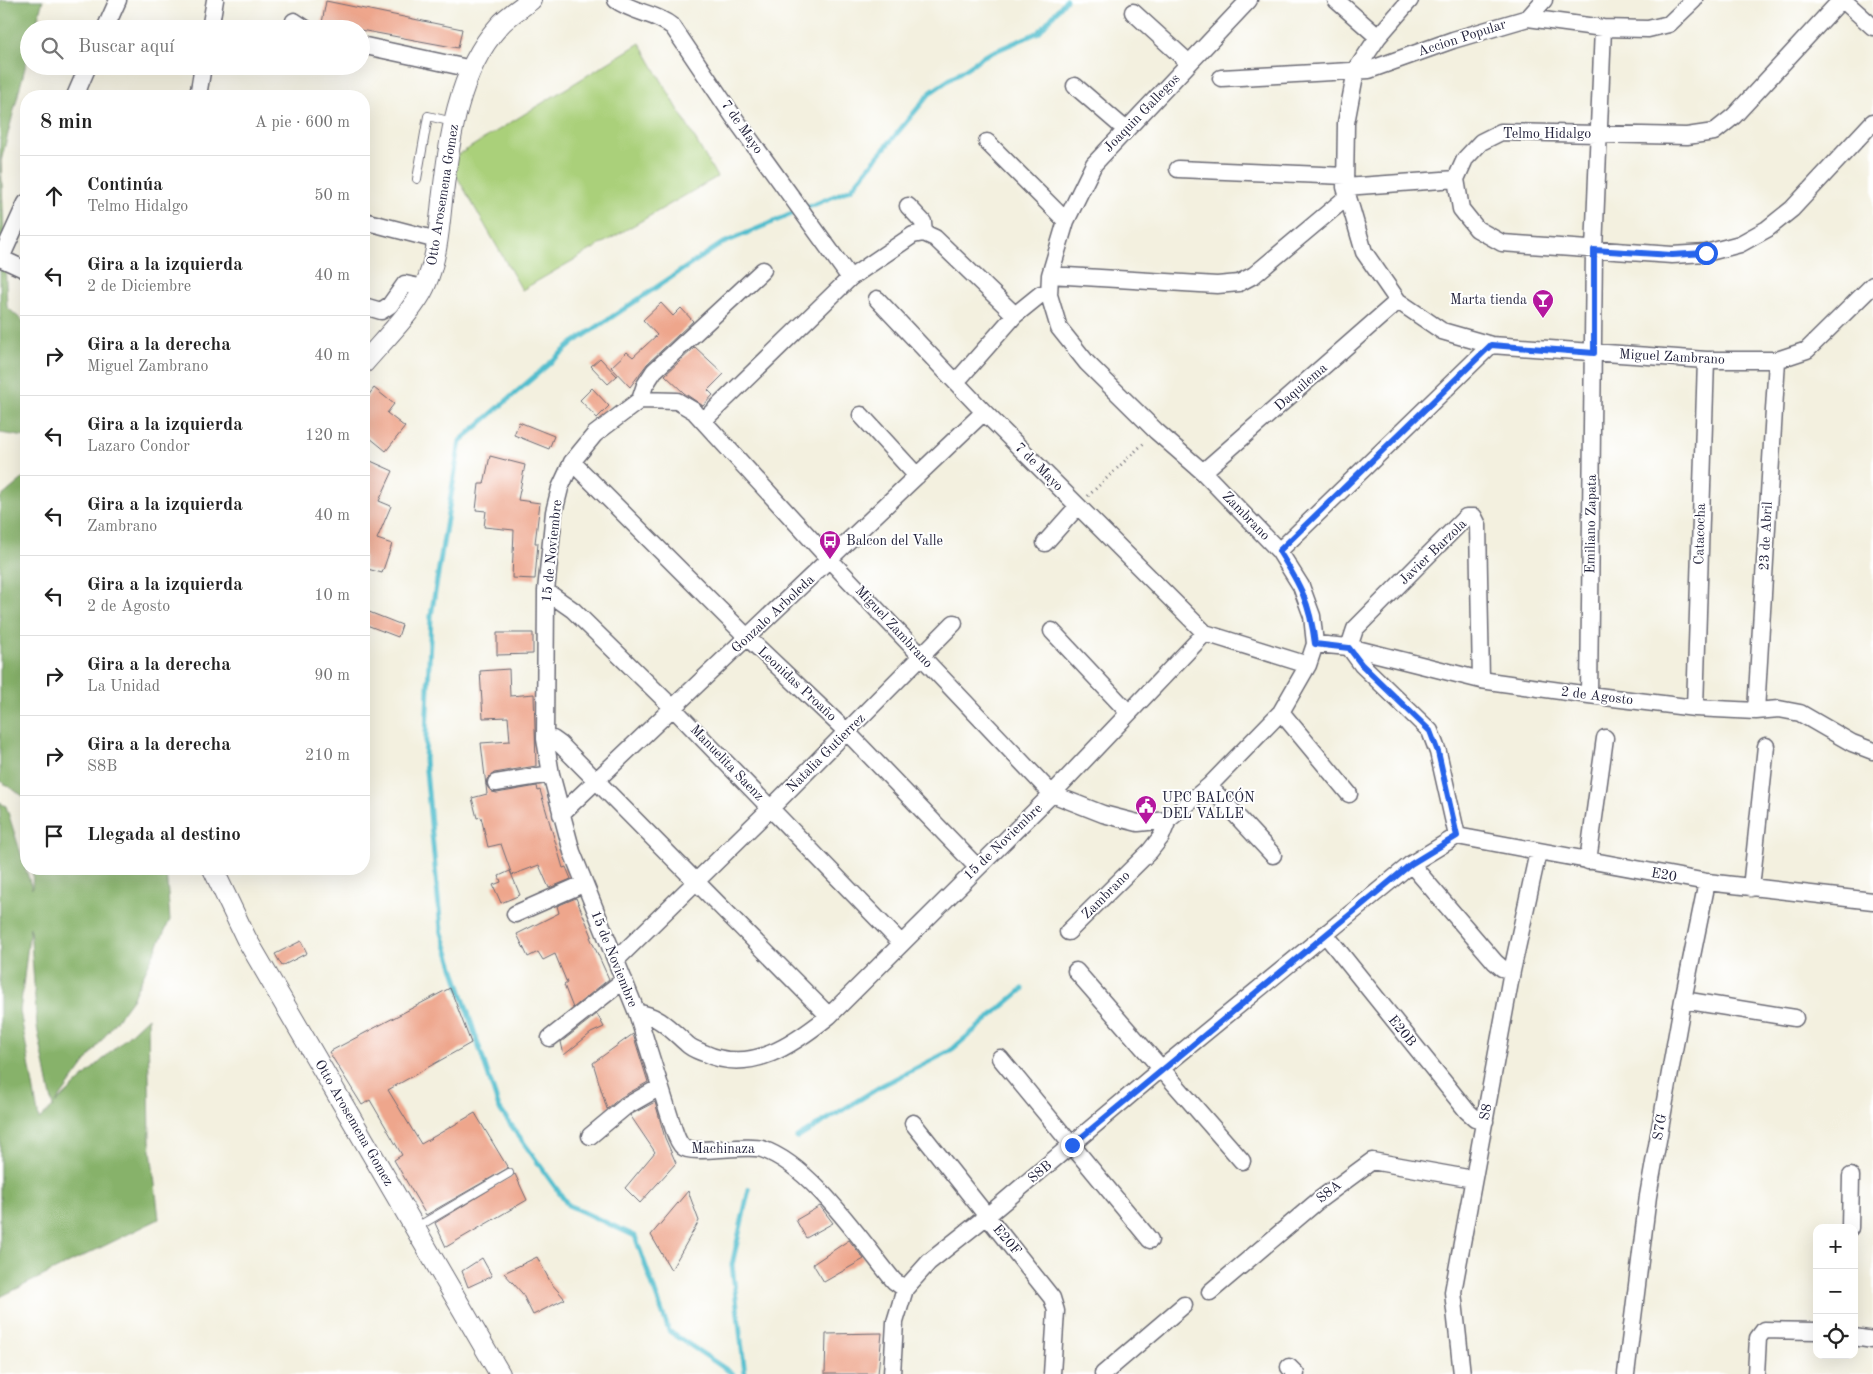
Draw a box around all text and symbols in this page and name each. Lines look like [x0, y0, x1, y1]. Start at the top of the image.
street label: Accion Popular [1416, 17, 1508, 59]
search box [20, 20, 370, 75]
icon: search [38, 34, 66, 62]
text: Buscar aquí [78, 38, 174, 57]
street label: Joaquin Gallegos [1101, 71, 1183, 155]
street label: 7 de Mayo [719, 98, 765, 156]
text: 8 min [40, 112, 93, 133]
text: A pie · 600 m [255, 115, 350, 131]
street label: Otto Arosemena Gomez [425, 123, 461, 267]
street label: Telmo Hidalgo [1503, 127, 1591, 141]
text: Continúa [87, 176, 163, 195]
icon: ahead [40, 182, 68, 210]
text: 50 m [314, 188, 350, 204]
text: Telmo Hidalgo [87, 199, 188, 215]
route start [1695, 242, 1718, 265]
text: Gira a la izquierda [87, 256, 243, 275]
icon: left [40, 262, 68, 290]
text: 40 m [314, 268, 350, 284]
text: 2 de Diciembre [87, 279, 191, 295]
bar icon: Marta tienda [1531, 288, 1555, 319]
place label: Marta tienda [1450, 293, 1527, 307]
text: Gira a la derecha [87, 336, 231, 355]
icon: right [40, 342, 68, 370]
street label: Miguel Zambrano [1619, 347, 1725, 367]
text: 40 m [314, 348, 350, 364]
text: Miguel Zambrano [87, 359, 208, 375]
street label: Daquilema [1272, 361, 1330, 413]
text: Gira a la izquierda [87, 416, 243, 435]
icon: left [40, 422, 68, 450]
text: 120 m [305, 428, 350, 444]
text: Lazaro Condor [87, 439, 190, 455]
street label: 7 de Mayo [1012, 440, 1066, 494]
street label: Emiliano Zapata [1583, 474, 1599, 574]
street label: Zambrano [1220, 489, 1272, 543]
text: Gira a la izquierda [87, 496, 243, 515]
street label: 15 de Noviembre [540, 499, 564, 603]
street label: 23 de Abril [1757, 501, 1775, 571]
icon: left [40, 502, 68, 530]
street label: Catacocha [1692, 503, 1708, 565]
text: 40 m [314, 508, 350, 524]
street label: Javier Barzola [1397, 517, 1469, 587]
text: Zambrano [87, 519, 157, 535]
bus stop icon: Balcon del Valle [818, 529, 842, 560]
place label: Balcon del Valle [846, 534, 943, 548]
street label: Gonzalo Arboleda [729, 572, 817, 656]
text: Gira a la izquierda [87, 576, 243, 595]
icon: left [40, 582, 68, 610]
street label: Miguel Zambrano [853, 583, 935, 671]
text: 10 m [314, 588, 350, 604]
text: 2 de Agosto [87, 599, 170, 615]
street label: Leonidas Proaño [755, 644, 839, 724]
text: Gira a la derecha [87, 656, 231, 675]
icon: right [40, 662, 68, 690]
text: 90 m [314, 668, 350, 684]
text: La Unidad [87, 679, 160, 695]
street label: 2 de Agosto [1560, 685, 1634, 707]
street label: Natalia Gutierrez [784, 711, 868, 795]
street label: Manuelita Saenz [688, 722, 766, 804]
text: Gira a la derecha [87, 736, 231, 755]
icon: right [40, 742, 68, 770]
text: 210 m [305, 748, 350, 764]
text: S8B [87, 759, 117, 775]
place label: UPC BALCÓN DEL VALLE [1162, 787, 1255, 821]
public building icon: UPC BALCÓN DEL VALLE [1134, 794, 1158, 825]
street label: 15 de Noviembre [961, 801, 1045, 883]
icon: arrive [40, 822, 68, 850]
text: Llegada al destino [87, 826, 241, 845]
street label: E20 [1650, 866, 1678, 884]
street label: Zambrano [1079, 868, 1133, 922]
street label: 15 de Noviembre [588, 909, 640, 1009]
street label: E20B [1385, 1013, 1419, 1049]
street label: Otto Arosemena Gomez [312, 1058, 396, 1188]
street label: S8 [1478, 1102, 1494, 1122]
street label: S7G [1651, 1113, 1669, 1141]
route end [1061, 1134, 1084, 1157]
street label: Machinaza [691, 1142, 755, 1156]
street label: S8B [1025, 1158, 1055, 1186]
street label: S8A [1314, 1178, 1344, 1206]
street label: E20F [990, 1222, 1024, 1258]
map controls [1813, 1224, 1858, 1359]
button: + [1813, 1224, 1858, 1269]
button: − [1813, 1269, 1858, 1314]
button: locate [1813, 1314, 1858, 1359]

